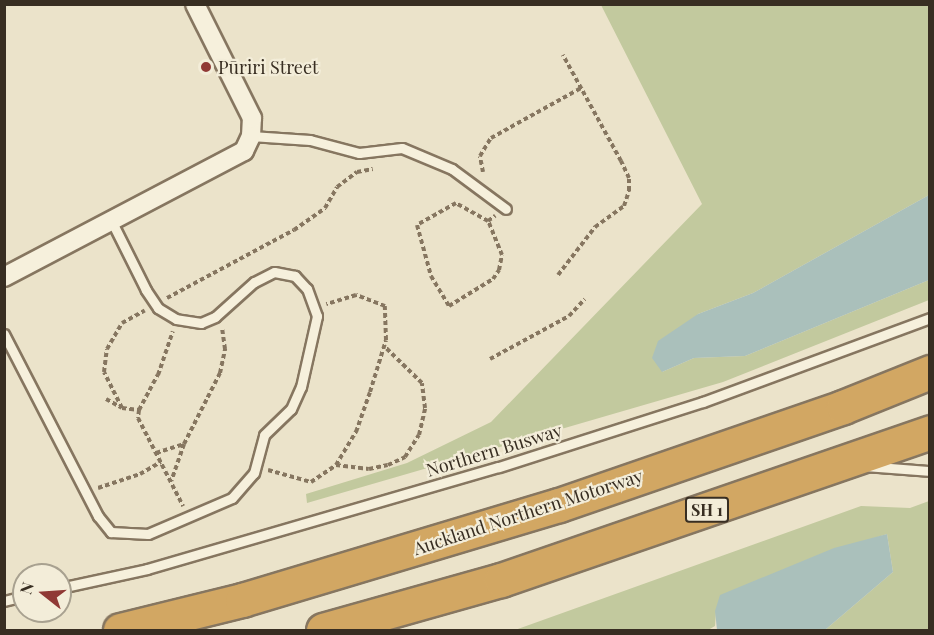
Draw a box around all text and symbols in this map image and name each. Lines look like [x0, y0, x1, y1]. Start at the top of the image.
place label: Pūriri Street [218, 56, 318, 78]
marker: Pūriri Street [199, 60, 213, 74]
street label: Northern Busway [423, 419, 565, 481]
street label: Auckland Northern Motorway [411, 465, 645, 559]
road number: SH 1 [684, 497, 730, 523]
north arrow [12, 563, 72, 623]
text: N [14, 580, 38, 597]

